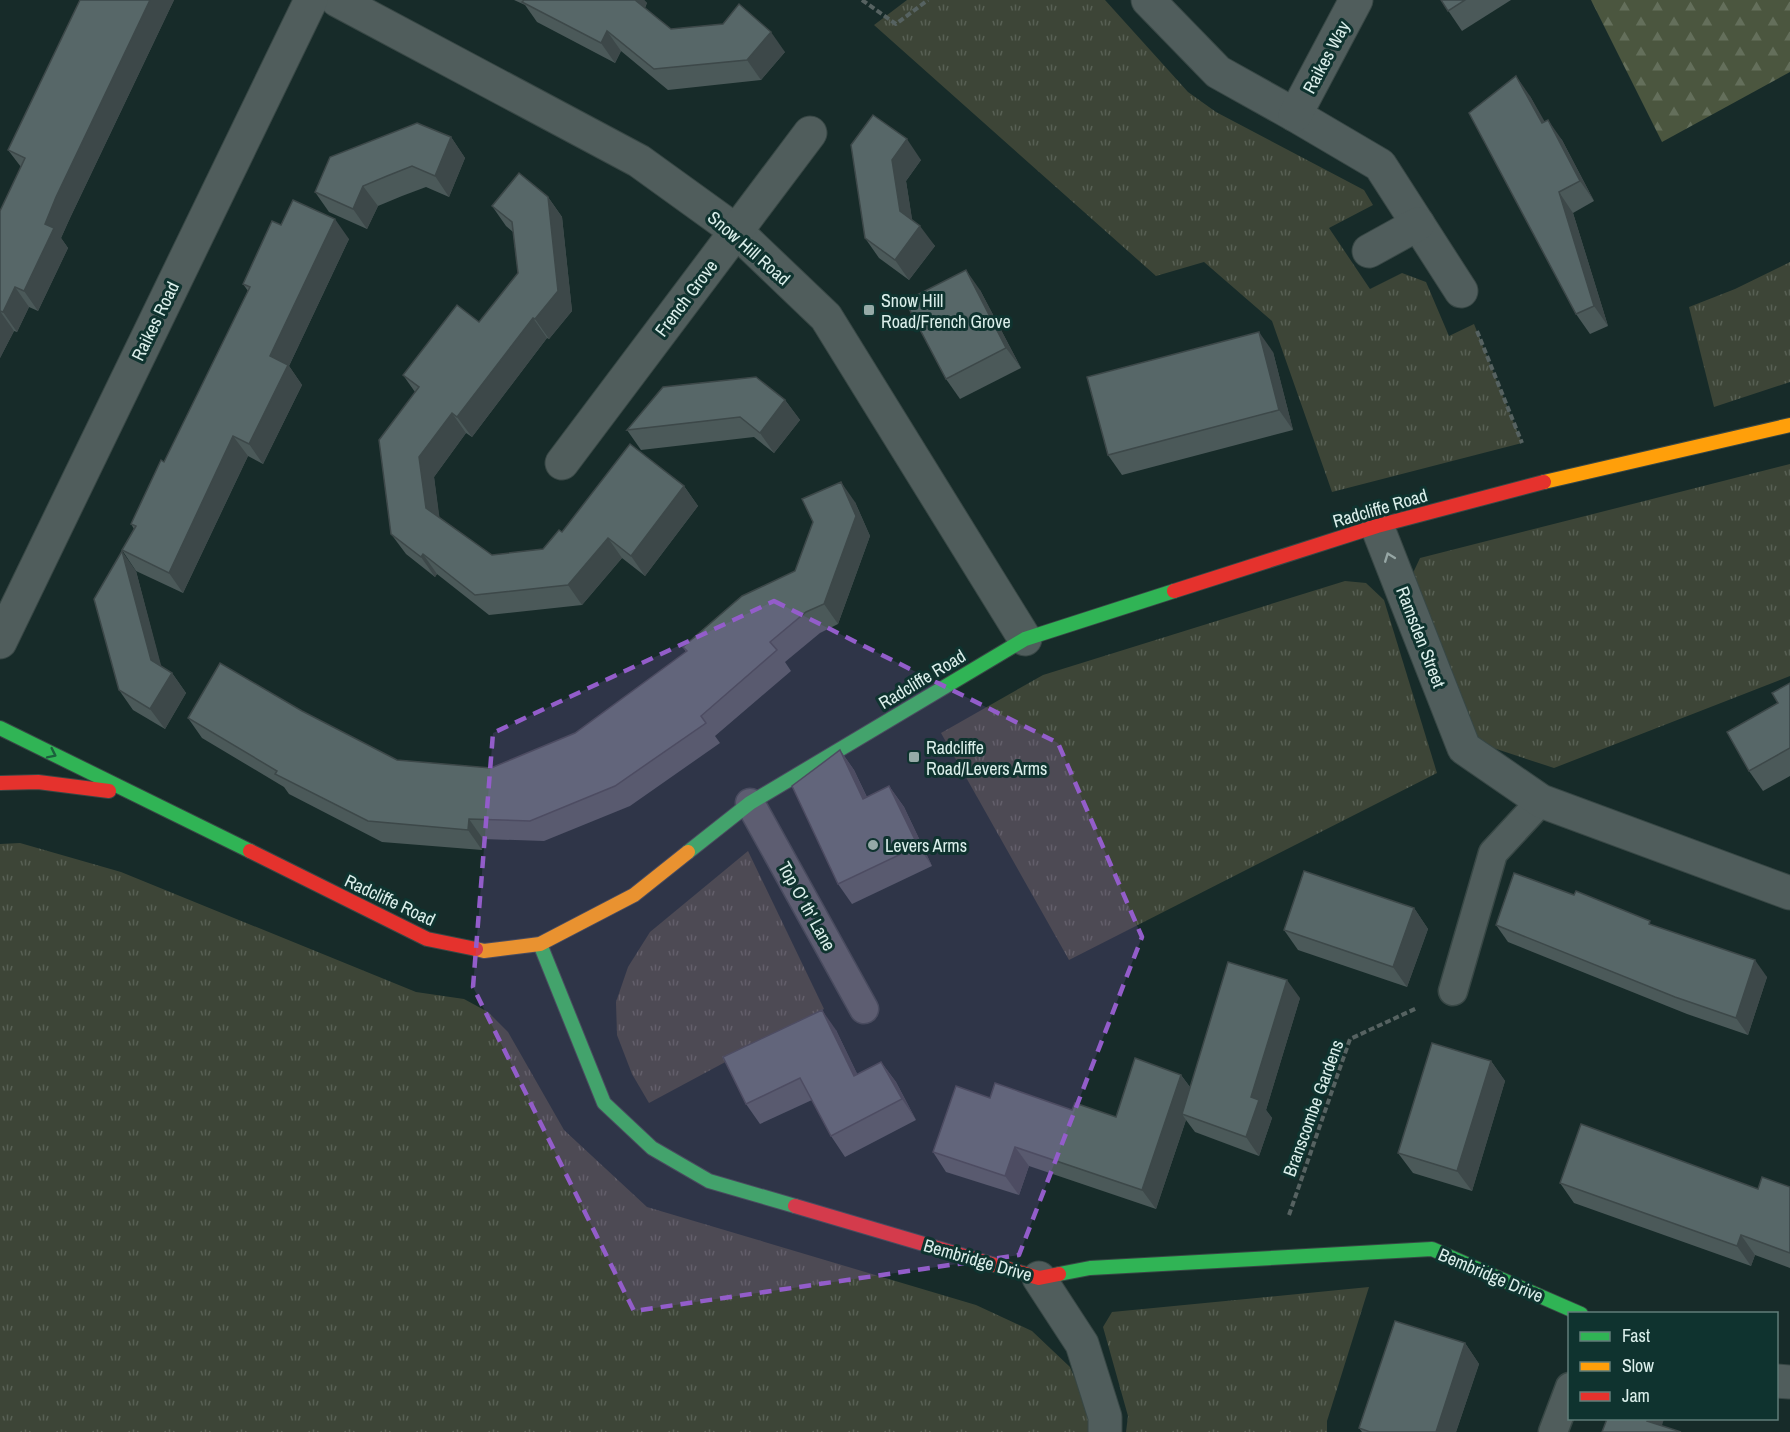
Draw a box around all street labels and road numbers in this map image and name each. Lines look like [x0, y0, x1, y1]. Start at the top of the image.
street label: Raikes Way [1296, 16, 1356, 98]
street label: Snow Hill Road [702, 205, 796, 291]
street label: French Grove [649, 254, 723, 342]
street label: Raikes Road [125, 277, 185, 365]
street label: Radcliffe Road [1330, 483, 1430, 533]
street label: Ramsden Street [1390, 583, 1452, 691]
street label: Radcliffe Road [874, 643, 970, 715]
street label: Top O' th' Lane [772, 857, 842, 955]
street label: Radcliffe Road [341, 868, 439, 932]
street label: Branscombe Gardens [1277, 1036, 1349, 1180]
street label: Bembridge Drive [921, 1233, 1035, 1287]
street label: Bembridge Drive [1435, 1242, 1547, 1308]

